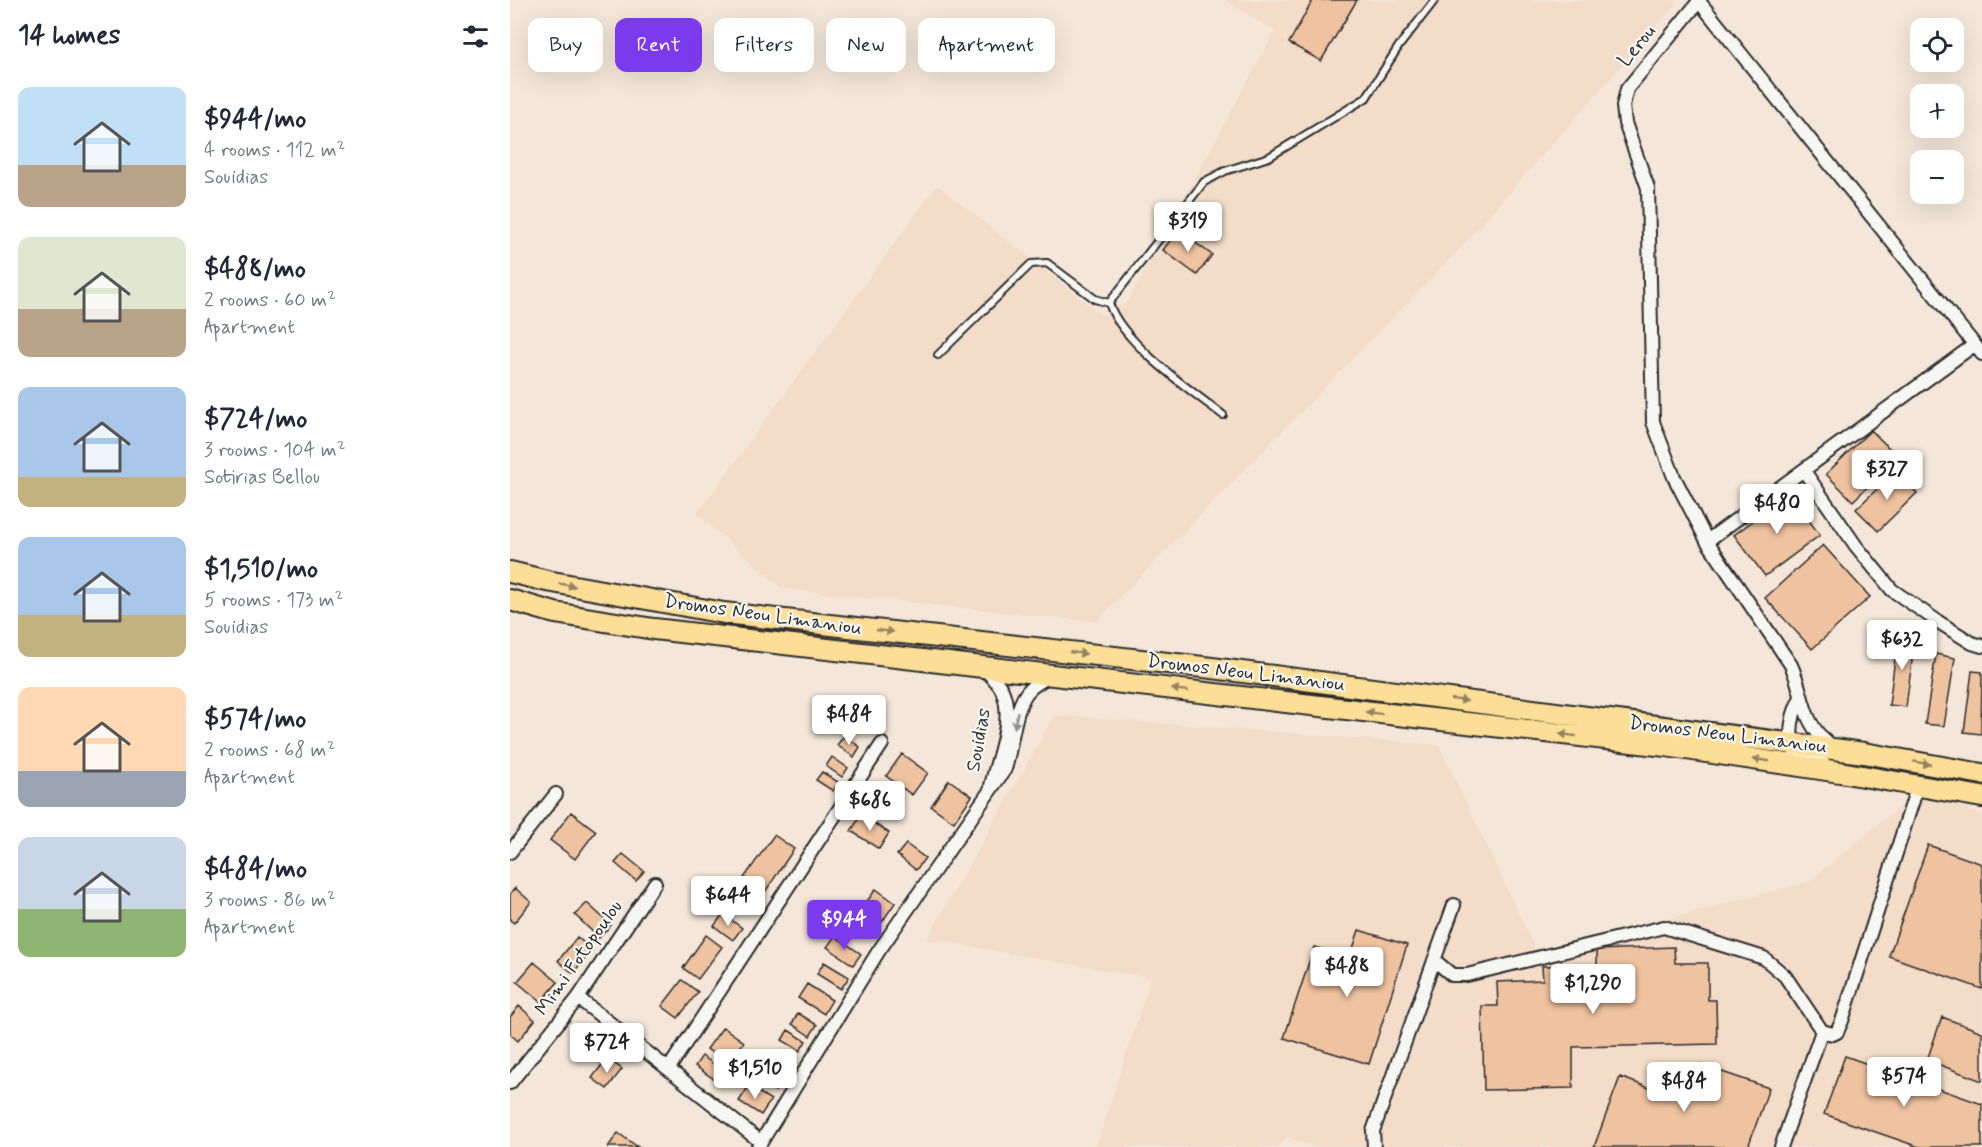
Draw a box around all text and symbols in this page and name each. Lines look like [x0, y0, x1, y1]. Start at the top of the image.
chip: Buy [528, 18, 603, 72]
chip: Rent [615, 18, 702, 72]
chip: Filters [714, 18, 814, 72]
chip: New [826, 18, 906, 72]
chip: Apartment [918, 18, 1055, 72]
map controls [1910, 18, 1964, 204]
button: locate [1910, 18, 1964, 72]
text: 14 homes [18, 19, 120, 53]
street label: Lerou [1612, 19, 1662, 73]
icon: filters [459, 20, 492, 53]
button: + [1910, 84, 1964, 138]
text: $944/mo [204, 103, 306, 137]
icon: home [66, 111, 138, 183]
text: 4 rooms · 112 m² [204, 137, 345, 164]
button: − [1910, 150, 1964, 204]
text: Souidias [204, 164, 268, 191]
pin: $319 [1152, 202, 1224, 253]
text: $319 [1168, 208, 1208, 235]
text: $488/mo [204, 253, 306, 287]
icon: home [66, 261, 138, 333]
text: 2 rooms · 60 m² [204, 287, 336, 314]
text: Apartment [204, 314, 295, 341]
text: $724/mo [204, 403, 307, 437]
icon: home [66, 411, 138, 483]
text: 3 rooms · 104 m² [204, 437, 346, 464]
pin: $327 [1851, 450, 1923, 501]
text: $327 [1866, 456, 1908, 483]
text: Sotirias Bellou [204, 464, 320, 491]
pin: $480 [1741, 484, 1813, 535]
text: $480 [1754, 490, 1800, 517]
text: $1,510/mo [204, 553, 318, 587]
icon: home [66, 561, 138, 633]
one-way arrow [558, 581, 577, 590]
text: 5 rooms · 173 m² [204, 587, 343, 614]
street label: Dromos Neou Limaniou [662, 588, 864, 642]
text: Souidias [204, 614, 268, 641]
pin: $632 [1866, 620, 1938, 671]
one-way arrow [875, 626, 894, 636]
text: $632 [1881, 626, 1923, 653]
street label: Dromos Neou Limaniou [1145, 647, 1347, 699]
one-way arrow [1069, 648, 1088, 658]
one-way arrow [1171, 686, 1190, 695]
pin: $484 [813, 695, 885, 746]
one-way arrow [1450, 696, 1469, 705]
text: $484 [826, 701, 872, 728]
text: $574/mo [204, 703, 306, 737]
street label: Souidias [960, 706, 998, 774]
one-way arrow [1364, 708, 1383, 717]
street label: Dromos Neou Limaniou [1627, 709, 1829, 761]
icon: home [66, 711, 138, 783]
one-way arrow [1011, 711, 1020, 730]
one-way arrow [1558, 730, 1577, 740]
text: 2 rooms · 68 m² [204, 737, 335, 764]
one-way arrow [1751, 755, 1770, 764]
one-way arrow [1912, 759, 1931, 768]
text: Apartment [204, 764, 295, 791]
pin: $686 [834, 781, 906, 832]
text: $686 [849, 787, 891, 814]
text: $484/mo [204, 853, 307, 887]
icon: home [66, 861, 138, 933]
pin: $644 [692, 876, 764, 927]
text: $644 [705, 882, 751, 909]
text: 3 rooms · 86 m² [204, 887, 336, 914]
street label: Mimi Fotopoulou [529, 895, 629, 1021]
pin: $944 [808, 900, 880, 951]
text: $944 [821, 906, 867, 933]
text: Apartment [204, 914, 295, 941]
pin: $488 [1311, 947, 1383, 998]
text: $488 [1324, 953, 1370, 980]
pin: $1,290 [1544, 964, 1642, 1015]
text: $1,290 [1564, 970, 1622, 997]
pin: $724 [571, 1023, 643, 1074]
text: $724 [584, 1029, 630, 1056]
pin: $1,510 [706, 1049, 804, 1100]
text: $1,510 [728, 1055, 782, 1082]
pin: $574 [1868, 1057, 1940, 1108]
pin: $484 [1648, 1062, 1720, 1113]
text: $574 [1881, 1063, 1927, 1090]
text: $484 [1661, 1068, 1707, 1095]

